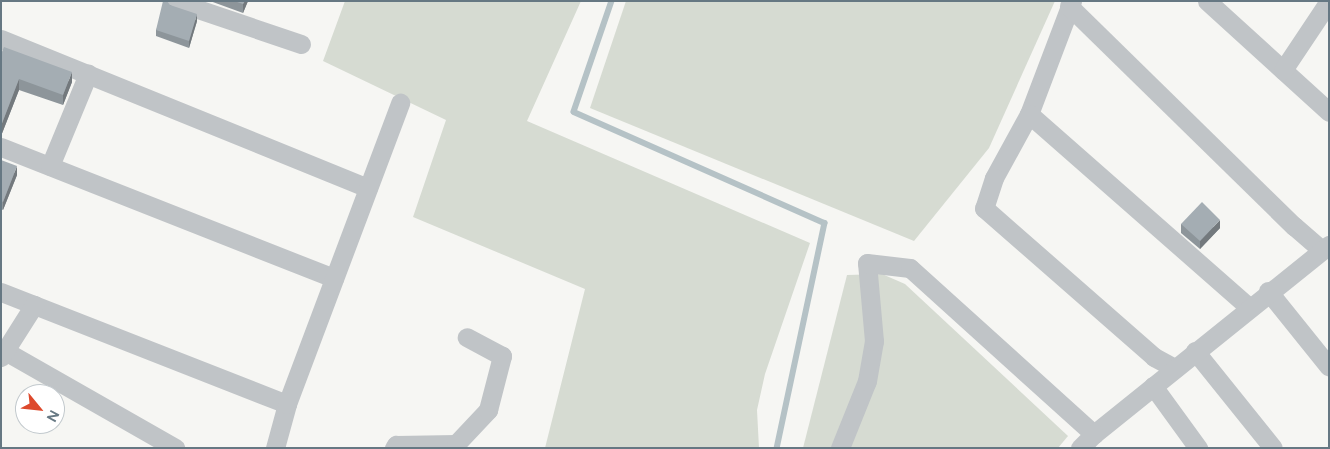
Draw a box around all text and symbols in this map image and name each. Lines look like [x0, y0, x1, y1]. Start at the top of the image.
north arrow [15, 384, 65, 434]
text: N [43, 407, 63, 425]

